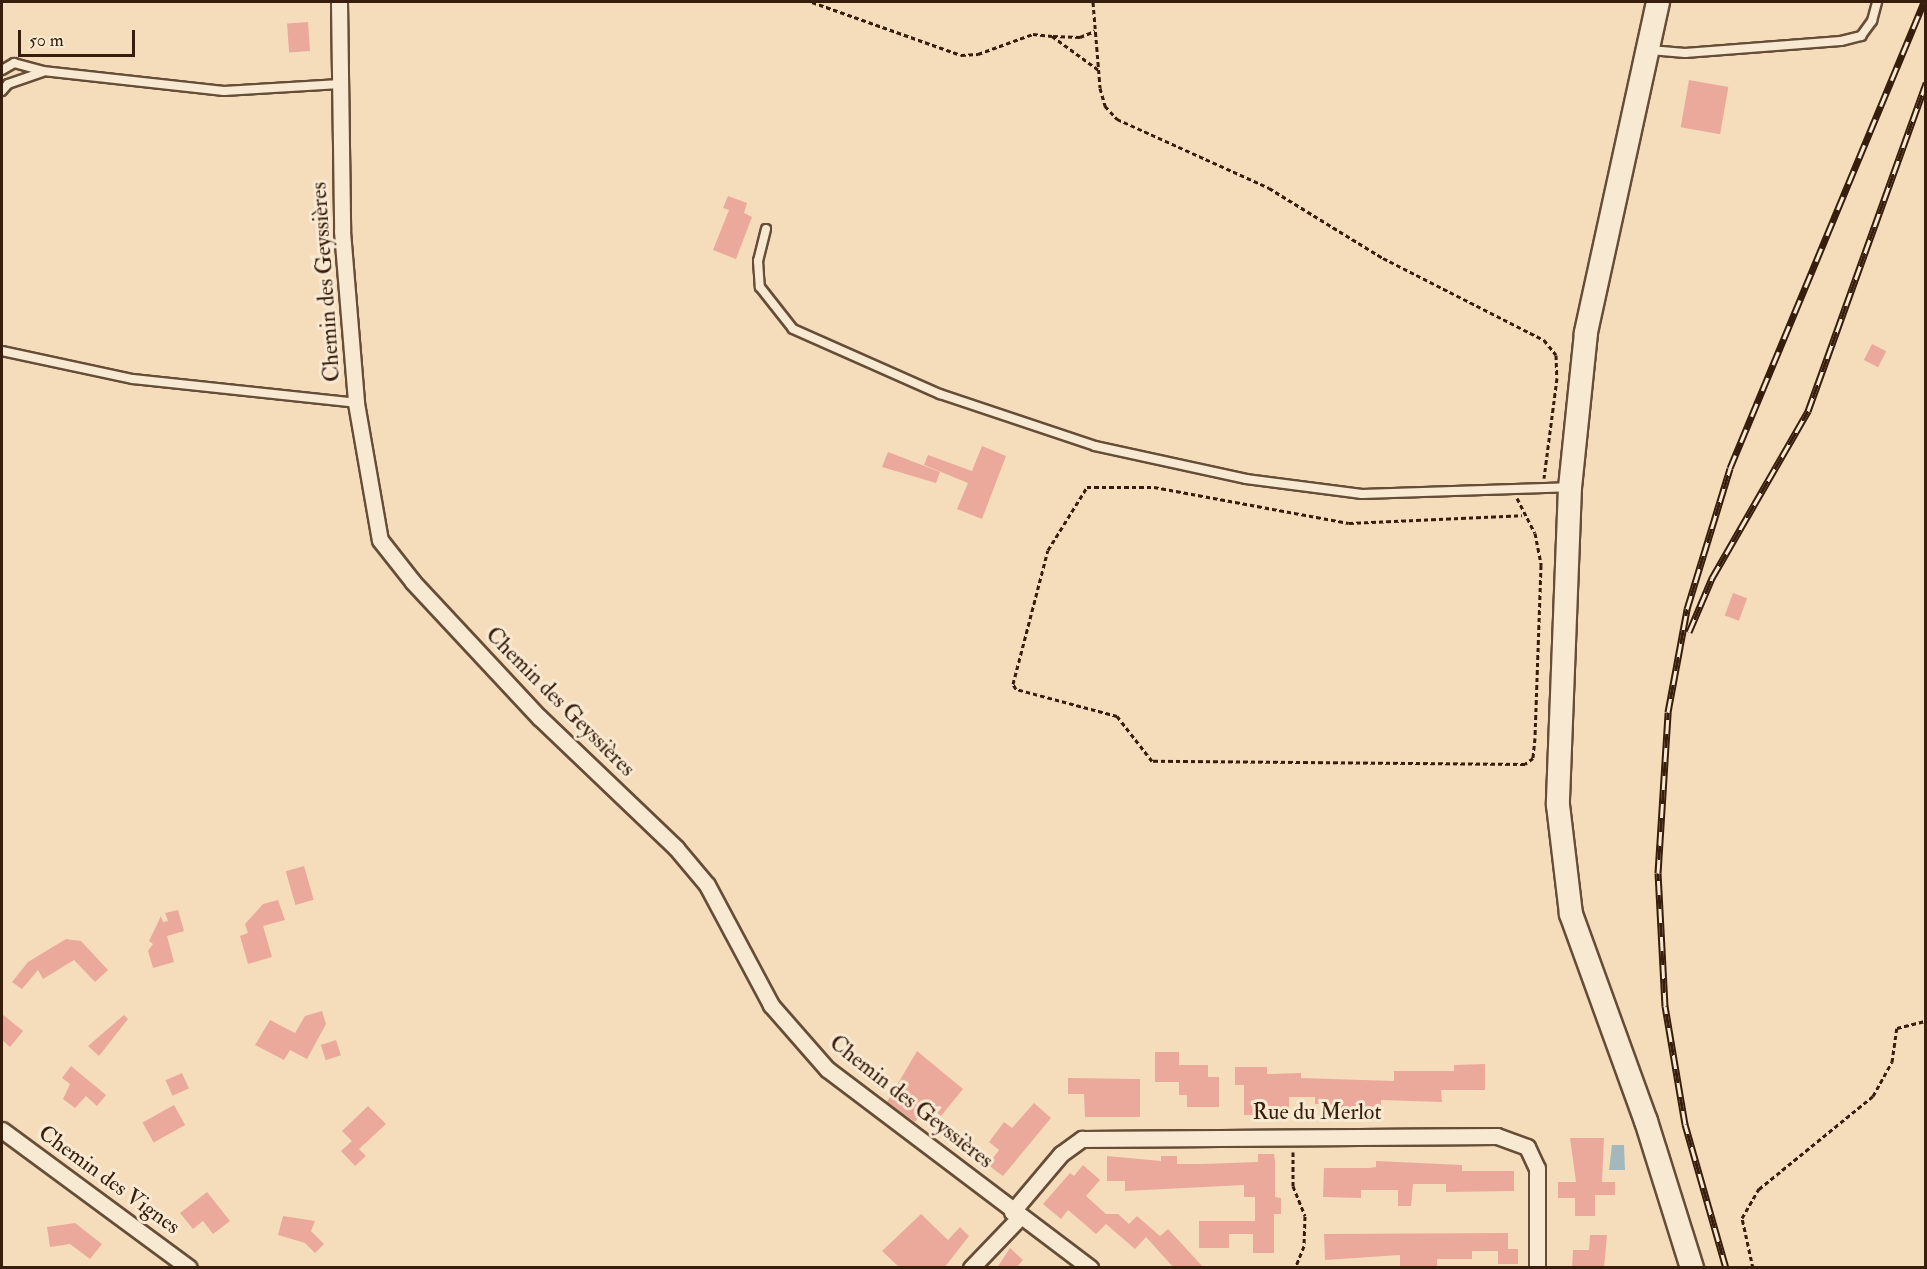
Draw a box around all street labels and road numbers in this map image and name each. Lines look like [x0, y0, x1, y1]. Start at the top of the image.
street label: Chemin des Geyssières [306, 181, 346, 383]
street label: Chemin des Geyssières [480, 622, 640, 782]
street label: Chemin des Geyssières [824, 1030, 998, 1174]
street label: Rue du Merlot [1252, 1100, 1382, 1126]
street label: Chemin des Vignes [33, 1120, 185, 1240]

